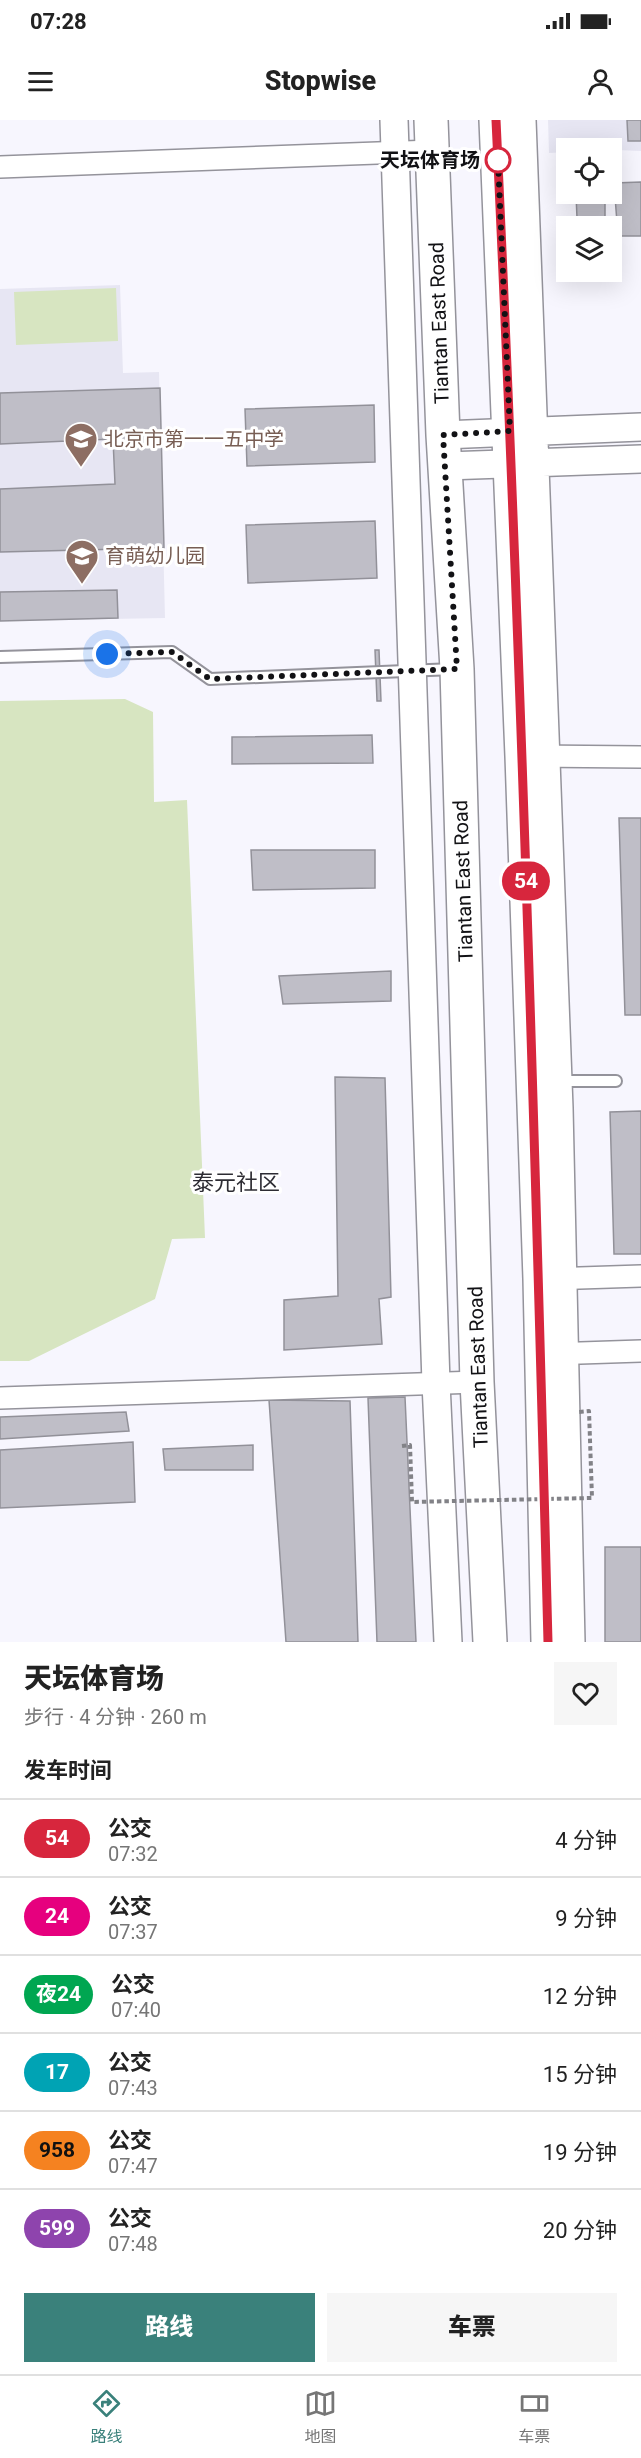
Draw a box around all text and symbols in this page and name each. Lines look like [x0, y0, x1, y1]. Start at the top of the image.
text: 07:28 [30, 9, 87, 34]
icon: menu [24, 65, 57, 98]
text: Stopwise [265, 65, 376, 97]
icon: person [584, 65, 617, 98]
map controls [556, 138, 622, 282]
button: locate [556, 138, 622, 204]
marker: 天坛体育场 [485, 147, 511, 173]
place label: 天坛体育场 [380, 148, 480, 172]
button: layers [556, 216, 622, 282]
street label: Tiantan East Road [424, 242, 454, 404]
school or university icon: 北京市第一一五中学 [63, 421, 99, 468]
place label: 北京市第一一五中学 [104, 427, 284, 451]
school or university icon: 育萌幼儿园 [64, 538, 100, 585]
place label: 育萌幼儿园 [105, 544, 205, 568]
your location [92, 639, 122, 669]
street label: Tiantan East Road [448, 800, 478, 962]
line badge: 54 [499, 862, 553, 900]
text: 54 [514, 869, 538, 893]
district label: 泰元社区 [192, 1170, 280, 1195]
street label: Tiantan East Road [463, 1286, 493, 1448]
text: 天坛体育场 [24, 1662, 164, 1695]
button: heart [554, 1662, 617, 1725]
text: 步行 · 4 分钟 · 260 m [24, 1705, 207, 1729]
text: 发车时间 [24, 1758, 112, 1783]
text: 公交 [108, 1816, 152, 1841]
text: 54 [45, 1826, 69, 1850]
text: 4 分钟 [555, 1828, 617, 1853]
text: 07:32 [108, 1842, 158, 1866]
text: 公交 [108, 1894, 152, 1919]
text: 24 [45, 1904, 69, 1928]
text: 9 分钟 [555, 1906, 617, 1931]
text: 07:37 [108, 1920, 158, 1944]
text: 公交 [111, 1972, 155, 1997]
text: 夜24 [36, 1982, 81, 2006]
text: 12 分钟 [543, 1984, 617, 2009]
text: 07:40 [111, 1998, 161, 2022]
text: 公交 [108, 2050, 152, 2075]
text: 17 [45, 2060, 69, 2084]
text: 15 分钟 [543, 2062, 617, 2087]
text: 07:43 [108, 2076, 158, 2100]
text: 公交 [108, 2128, 152, 2153]
text: 958 [39, 2138, 75, 2162]
text: 19 分钟 [543, 2140, 617, 2165]
text: 07:47 [108, 2154, 158, 2178]
text: 公交 [108, 2206, 152, 2231]
text: 599 [39, 2216, 75, 2240]
text: 20 分钟 [543, 2218, 617, 2243]
text: 07:48 [108, 2232, 158, 2256]
button: 路线 [24, 2293, 315, 2362]
button: 车票 [327, 2293, 617, 2362]
tab: 路线 [90, 2387, 123, 2447]
tab: 地图 [304, 2387, 337, 2447]
tab: 车票 [518, 2387, 551, 2447]

